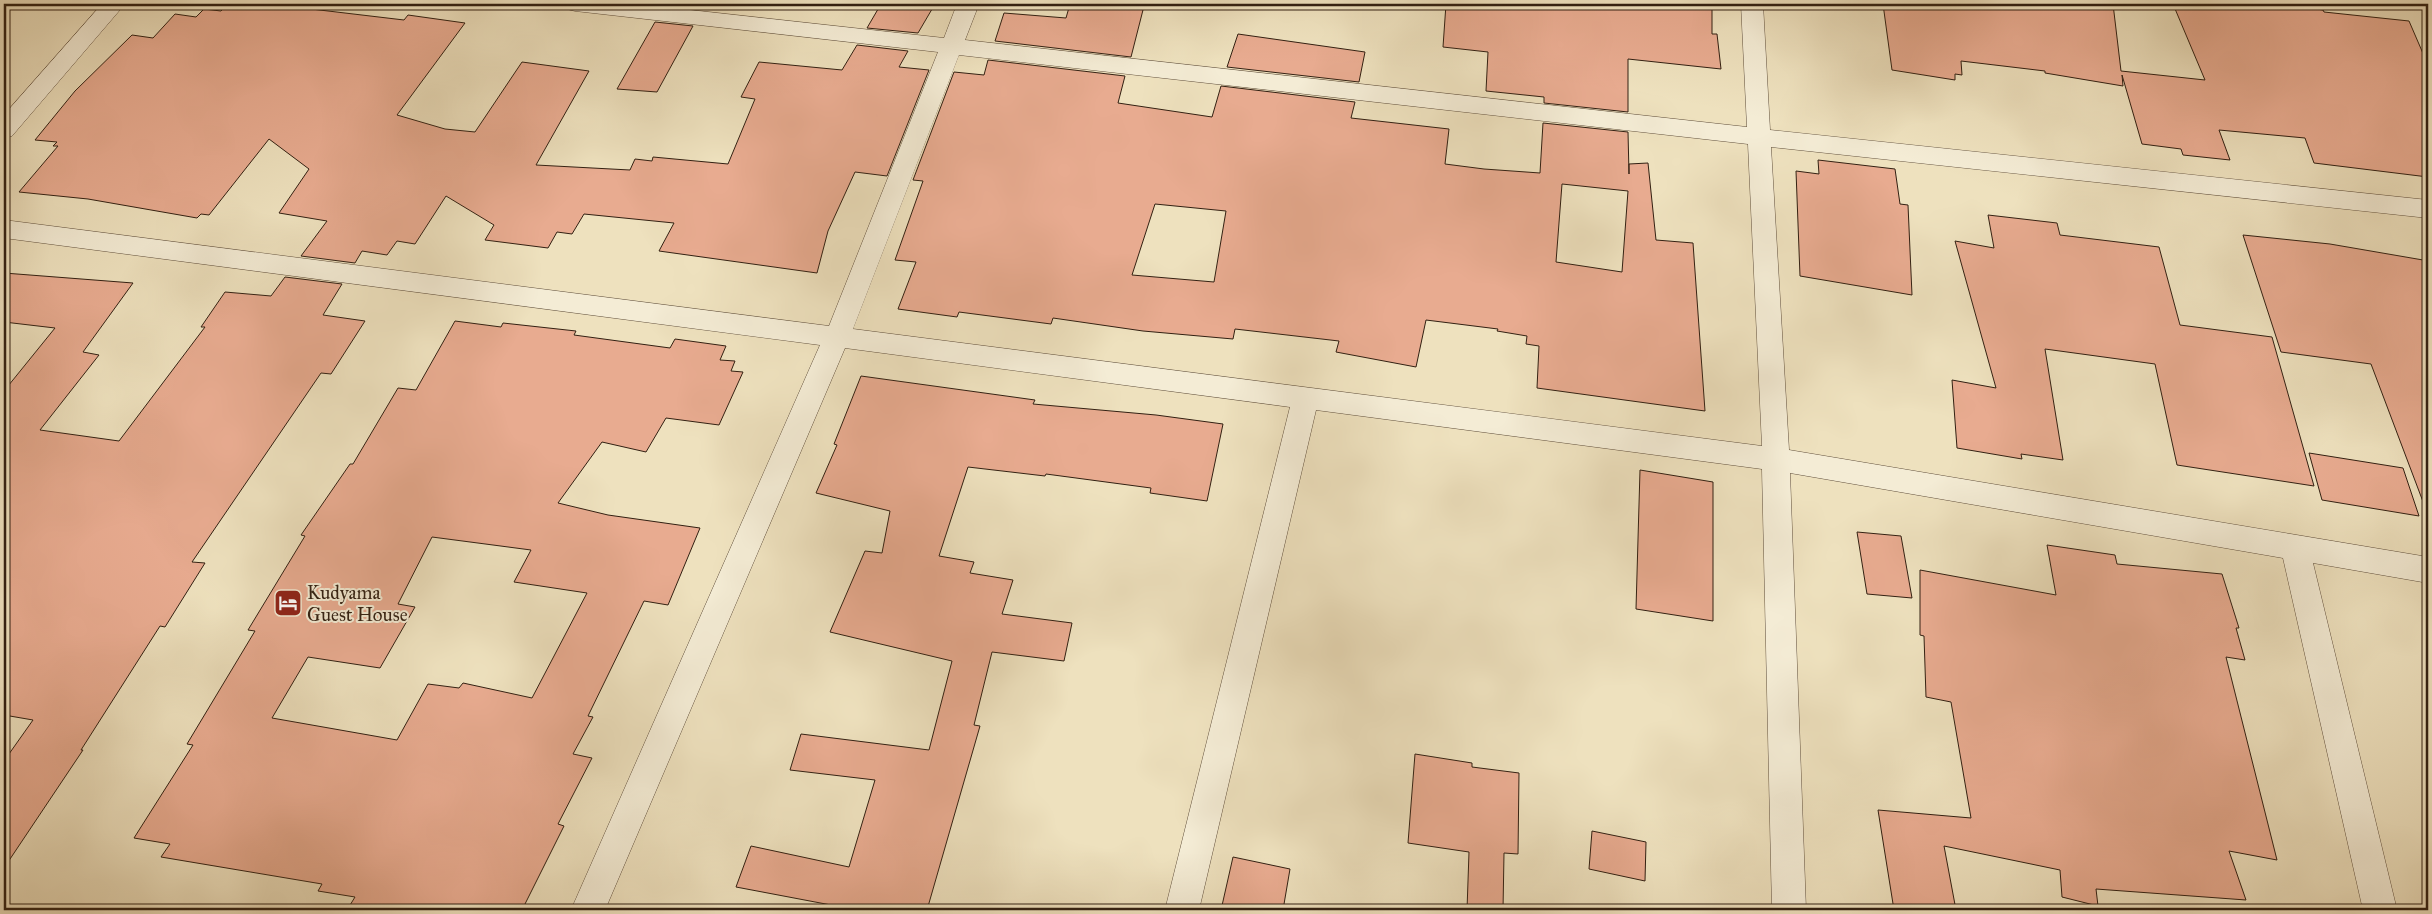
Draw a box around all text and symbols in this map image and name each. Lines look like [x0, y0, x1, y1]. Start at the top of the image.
place label: Kudyama Guest House [307, 581, 408, 626]
hotel icon: Kudyama Guest House [273, 588, 303, 618]

